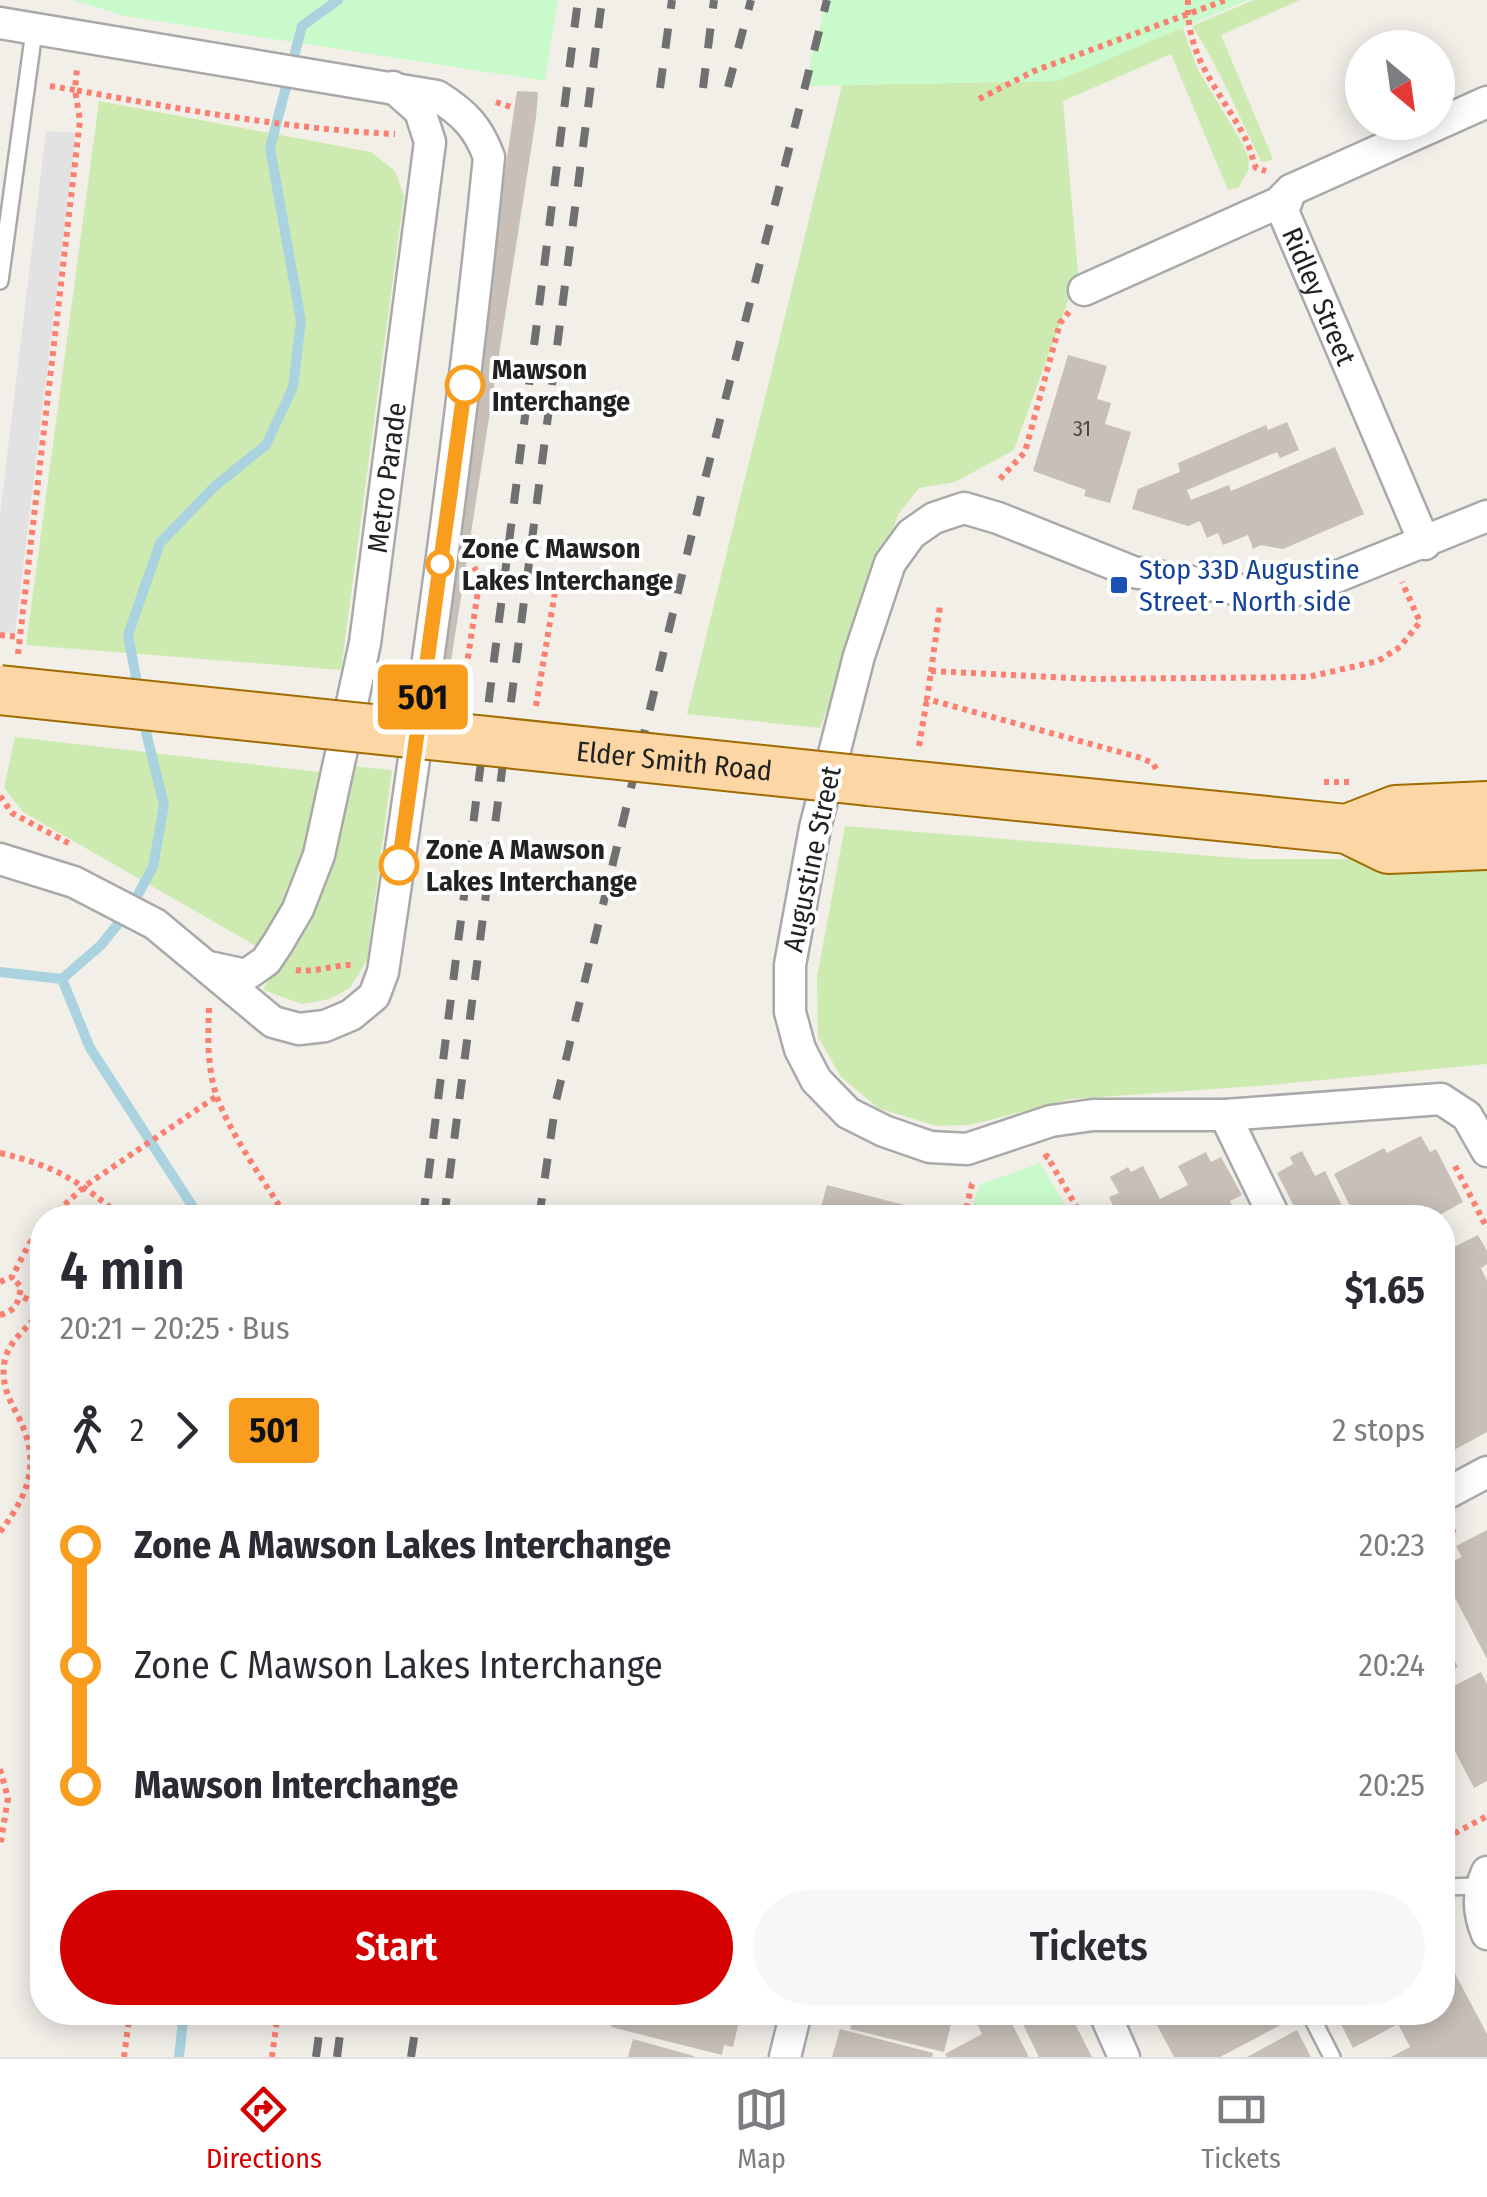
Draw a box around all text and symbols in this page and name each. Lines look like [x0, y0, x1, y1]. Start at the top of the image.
north arrow [1345, 30, 1455, 140]
map controls [1345, 30, 1455, 140]
street label: Ridley Street [1275, 222, 1364, 371]
place label: Mawson Interchange [492, 353, 630, 418]
marker: Mawson Interchange [446, 366, 484, 404]
street label: Metro Parade [360, 400, 413, 555]
house number: 31 [1073, 415, 1091, 442]
place label: Zone C Mawson Lakes Interchange [462, 532, 673, 597]
marker: Zone C Mawson Lakes Interchange [427, 551, 453, 577]
place label: Stop 33D Augustine Street - North side [1139, 553, 1360, 618]
marker: Stop 33D Augustine Street - North side [1108, 574, 1130, 596]
line badge: 501 [366, 664, 480, 730]
text: 501 [398, 676, 448, 718]
street label: Elder Smith Road [575, 734, 774, 787]
street label: Augustine Street [776, 762, 848, 955]
place label: Zone A Mawson Lakes Interchange [426, 833, 637, 898]
marker: Zone A Mawson Lakes Interchange [380, 846, 418, 884]
text: 4 min [60, 1238, 185, 1304]
text: $1.65 [1345, 1267, 1425, 1313]
text: 20:21 – 20:25 · Bus [60, 1309, 290, 1347]
icon: walk [60, 1403, 115, 1458]
icon: forward [159, 1403, 214, 1458]
text: 501 [249, 1409, 299, 1451]
text: 2 [130, 1411, 144, 1449]
text: 2 stops [1332, 1411, 1425, 1449]
text: Zone A Mawson Lakes Interchange [134, 1522, 671, 1568]
text: 20:23 [1359, 1526, 1425, 1564]
text: Zone C Mawson Lakes Interchange [134, 1642, 663, 1688]
text: 20:24 [1358, 1646, 1425, 1684]
text: Mawson Interchange [134, 1762, 458, 1808]
text: 20:25 [1359, 1766, 1425, 1804]
button: Start [60, 1890, 733, 2005]
button: Tickets [753, 1890, 1425, 2005]
tab: Directions [206, 2082, 322, 2175]
tab: Map [734, 2082, 789, 2175]
tab: Tickets [1201, 2082, 1281, 2175]

